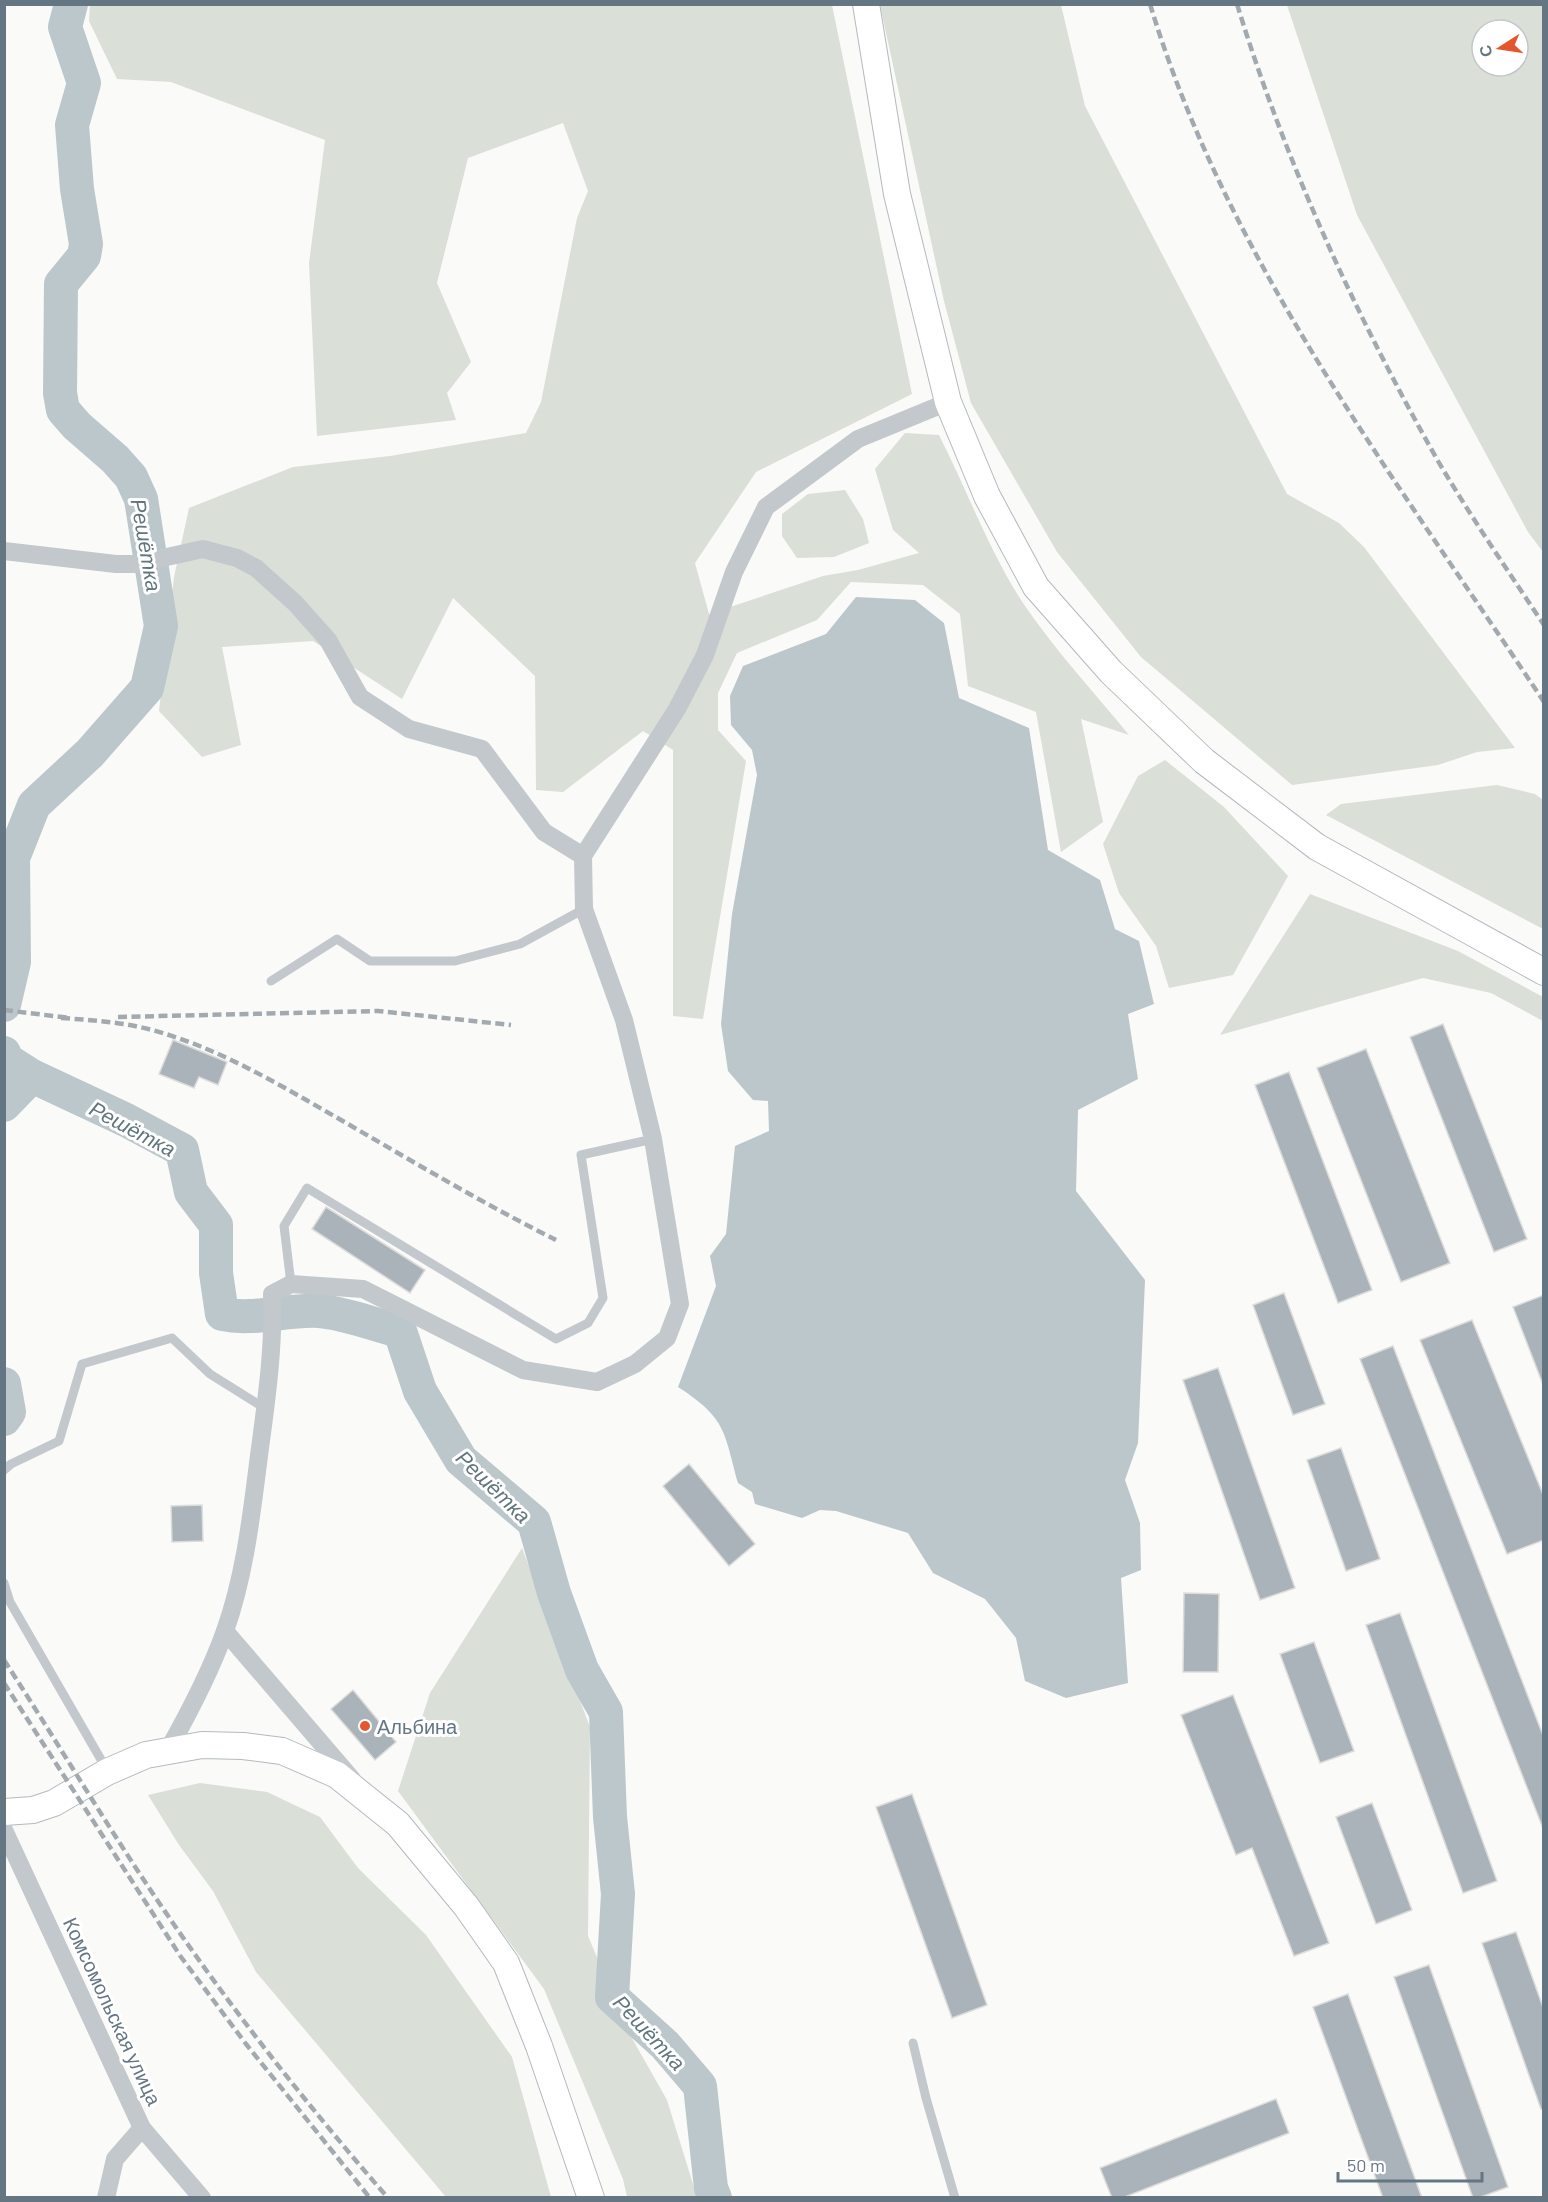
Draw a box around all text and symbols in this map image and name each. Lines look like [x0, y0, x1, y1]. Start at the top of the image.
north arrow [1470, 18, 1530, 78]
text: С [1474, 43, 1495, 59]
water label: Решётка [127, 497, 167, 593]
water label: Решётка [86, 1095, 180, 1161]
water label: Решётка [452, 1444, 536, 1528]
place label: Альбина [377, 1714, 458, 1738]
marker: Альбина [358, 1719, 372, 1733]
street label: Комсомольская улица [59, 1913, 167, 2110]
water label: Решётка [609, 1989, 691, 2075]
scale bar [1338, 2145, 1482, 2183]
text: 50 m [1347, 2154, 1385, 2176]

